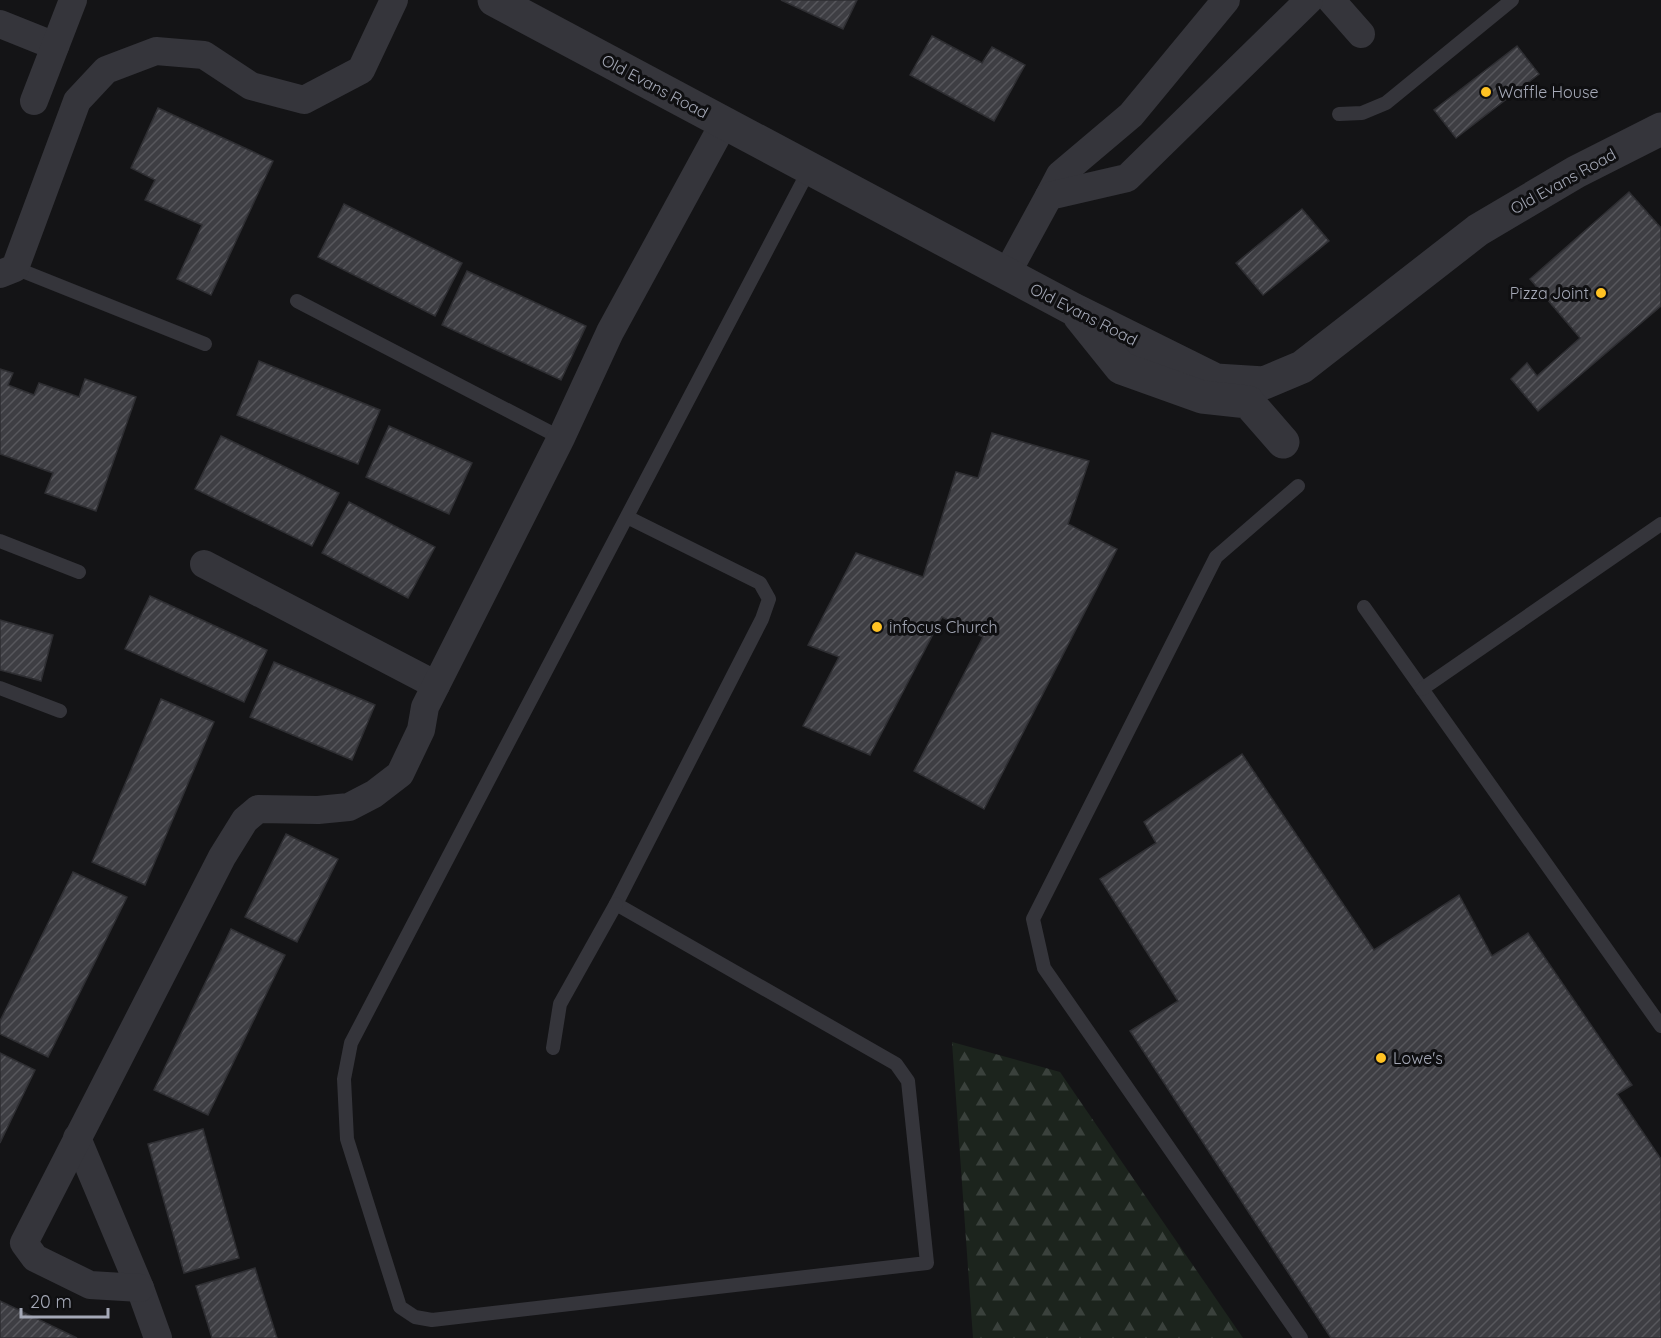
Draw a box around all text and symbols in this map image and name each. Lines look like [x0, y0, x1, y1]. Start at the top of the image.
street label: Old Evans Road [598, 50, 712, 122]
place label: Waffle House [1498, 82, 1598, 102]
marker: Waffle House [1479, 85, 1493, 99]
street label: Old Evans Road [1507, 144, 1619, 218]
street label: Old Evans Road [1027, 278, 1141, 350]
place label: Pizza Joint [1510, 283, 1589, 303]
marker: Pizza Joint [1594, 286, 1608, 300]
place label: infocus Church [889, 617, 998, 637]
marker: infocus Church [870, 620, 884, 634]
place label: Lowe's [1393, 1048, 1443, 1068]
marker: Lowe's [1374, 1051, 1388, 1065]
scale bar [21, 1281, 108, 1319]
text: 20 m [30, 1290, 72, 1313]

